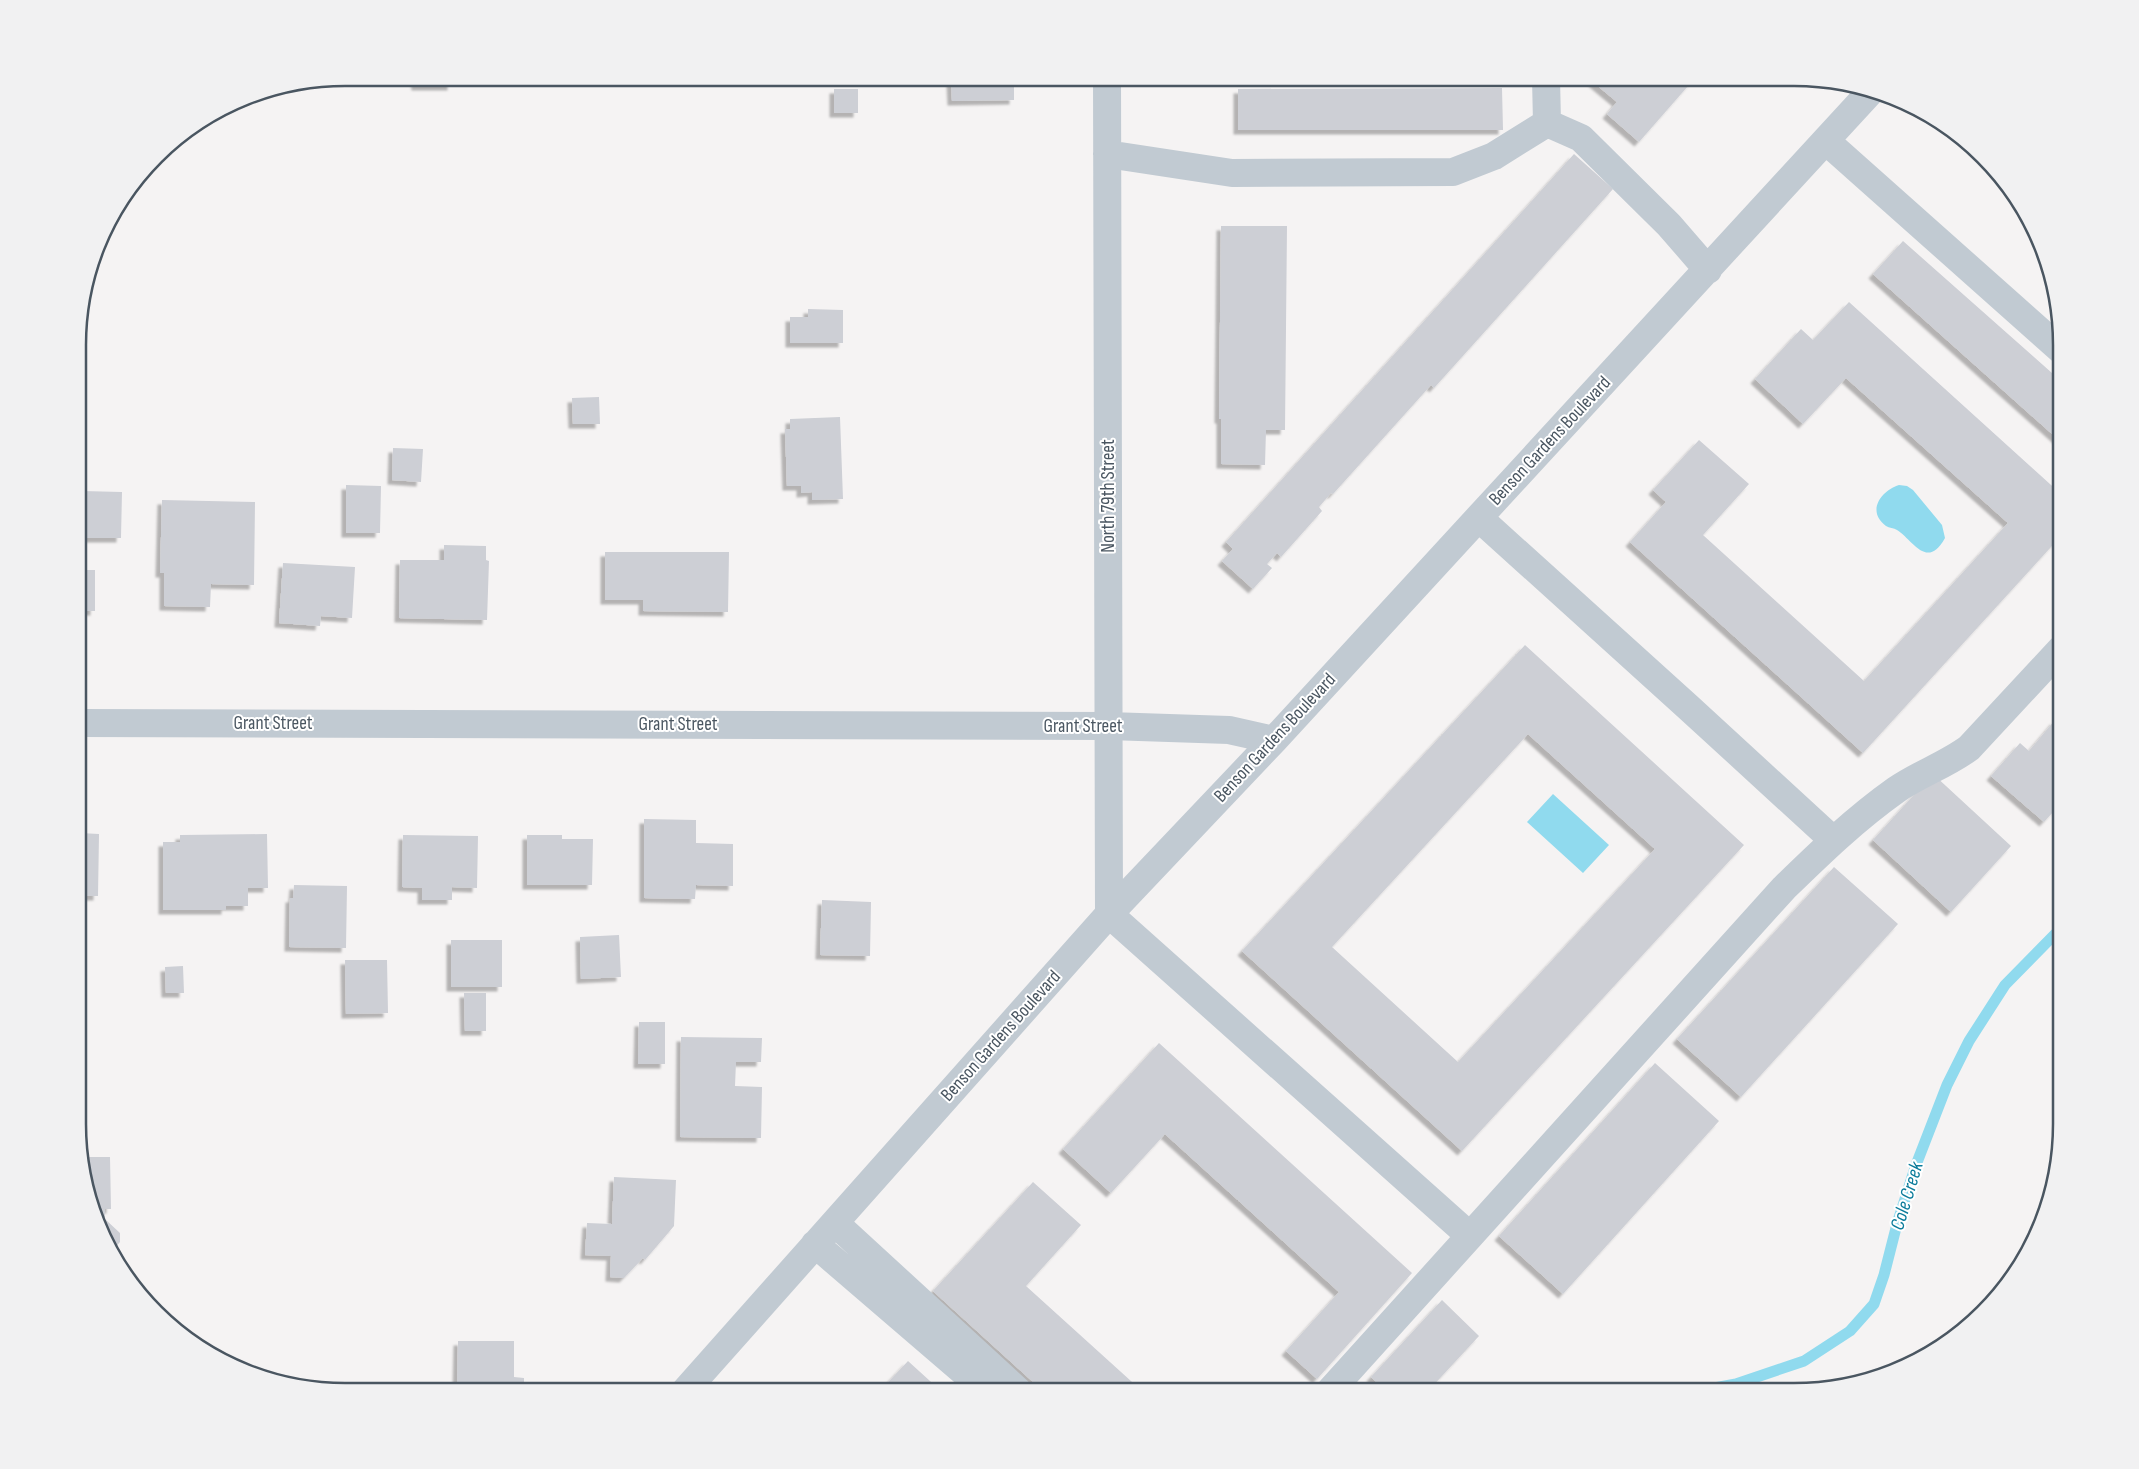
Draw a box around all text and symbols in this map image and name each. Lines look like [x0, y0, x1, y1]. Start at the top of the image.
street label: Benson Gardens Boulevard [1484, 372, 1616, 510]
street label: North 79th Street [1097, 439, 1120, 553]
street label: Benson Gardens Boulevard [1209, 669, 1341, 807]
street label: Grant Street [233, 712, 313, 735]
street label: Grant Street [638, 713, 718, 736]
street label: Grant Street [1043, 715, 1123, 738]
street label: Benson Gardens Boulevard [936, 966, 1066, 1106]
water label: Cole Creek [1885, 1159, 1929, 1233]

